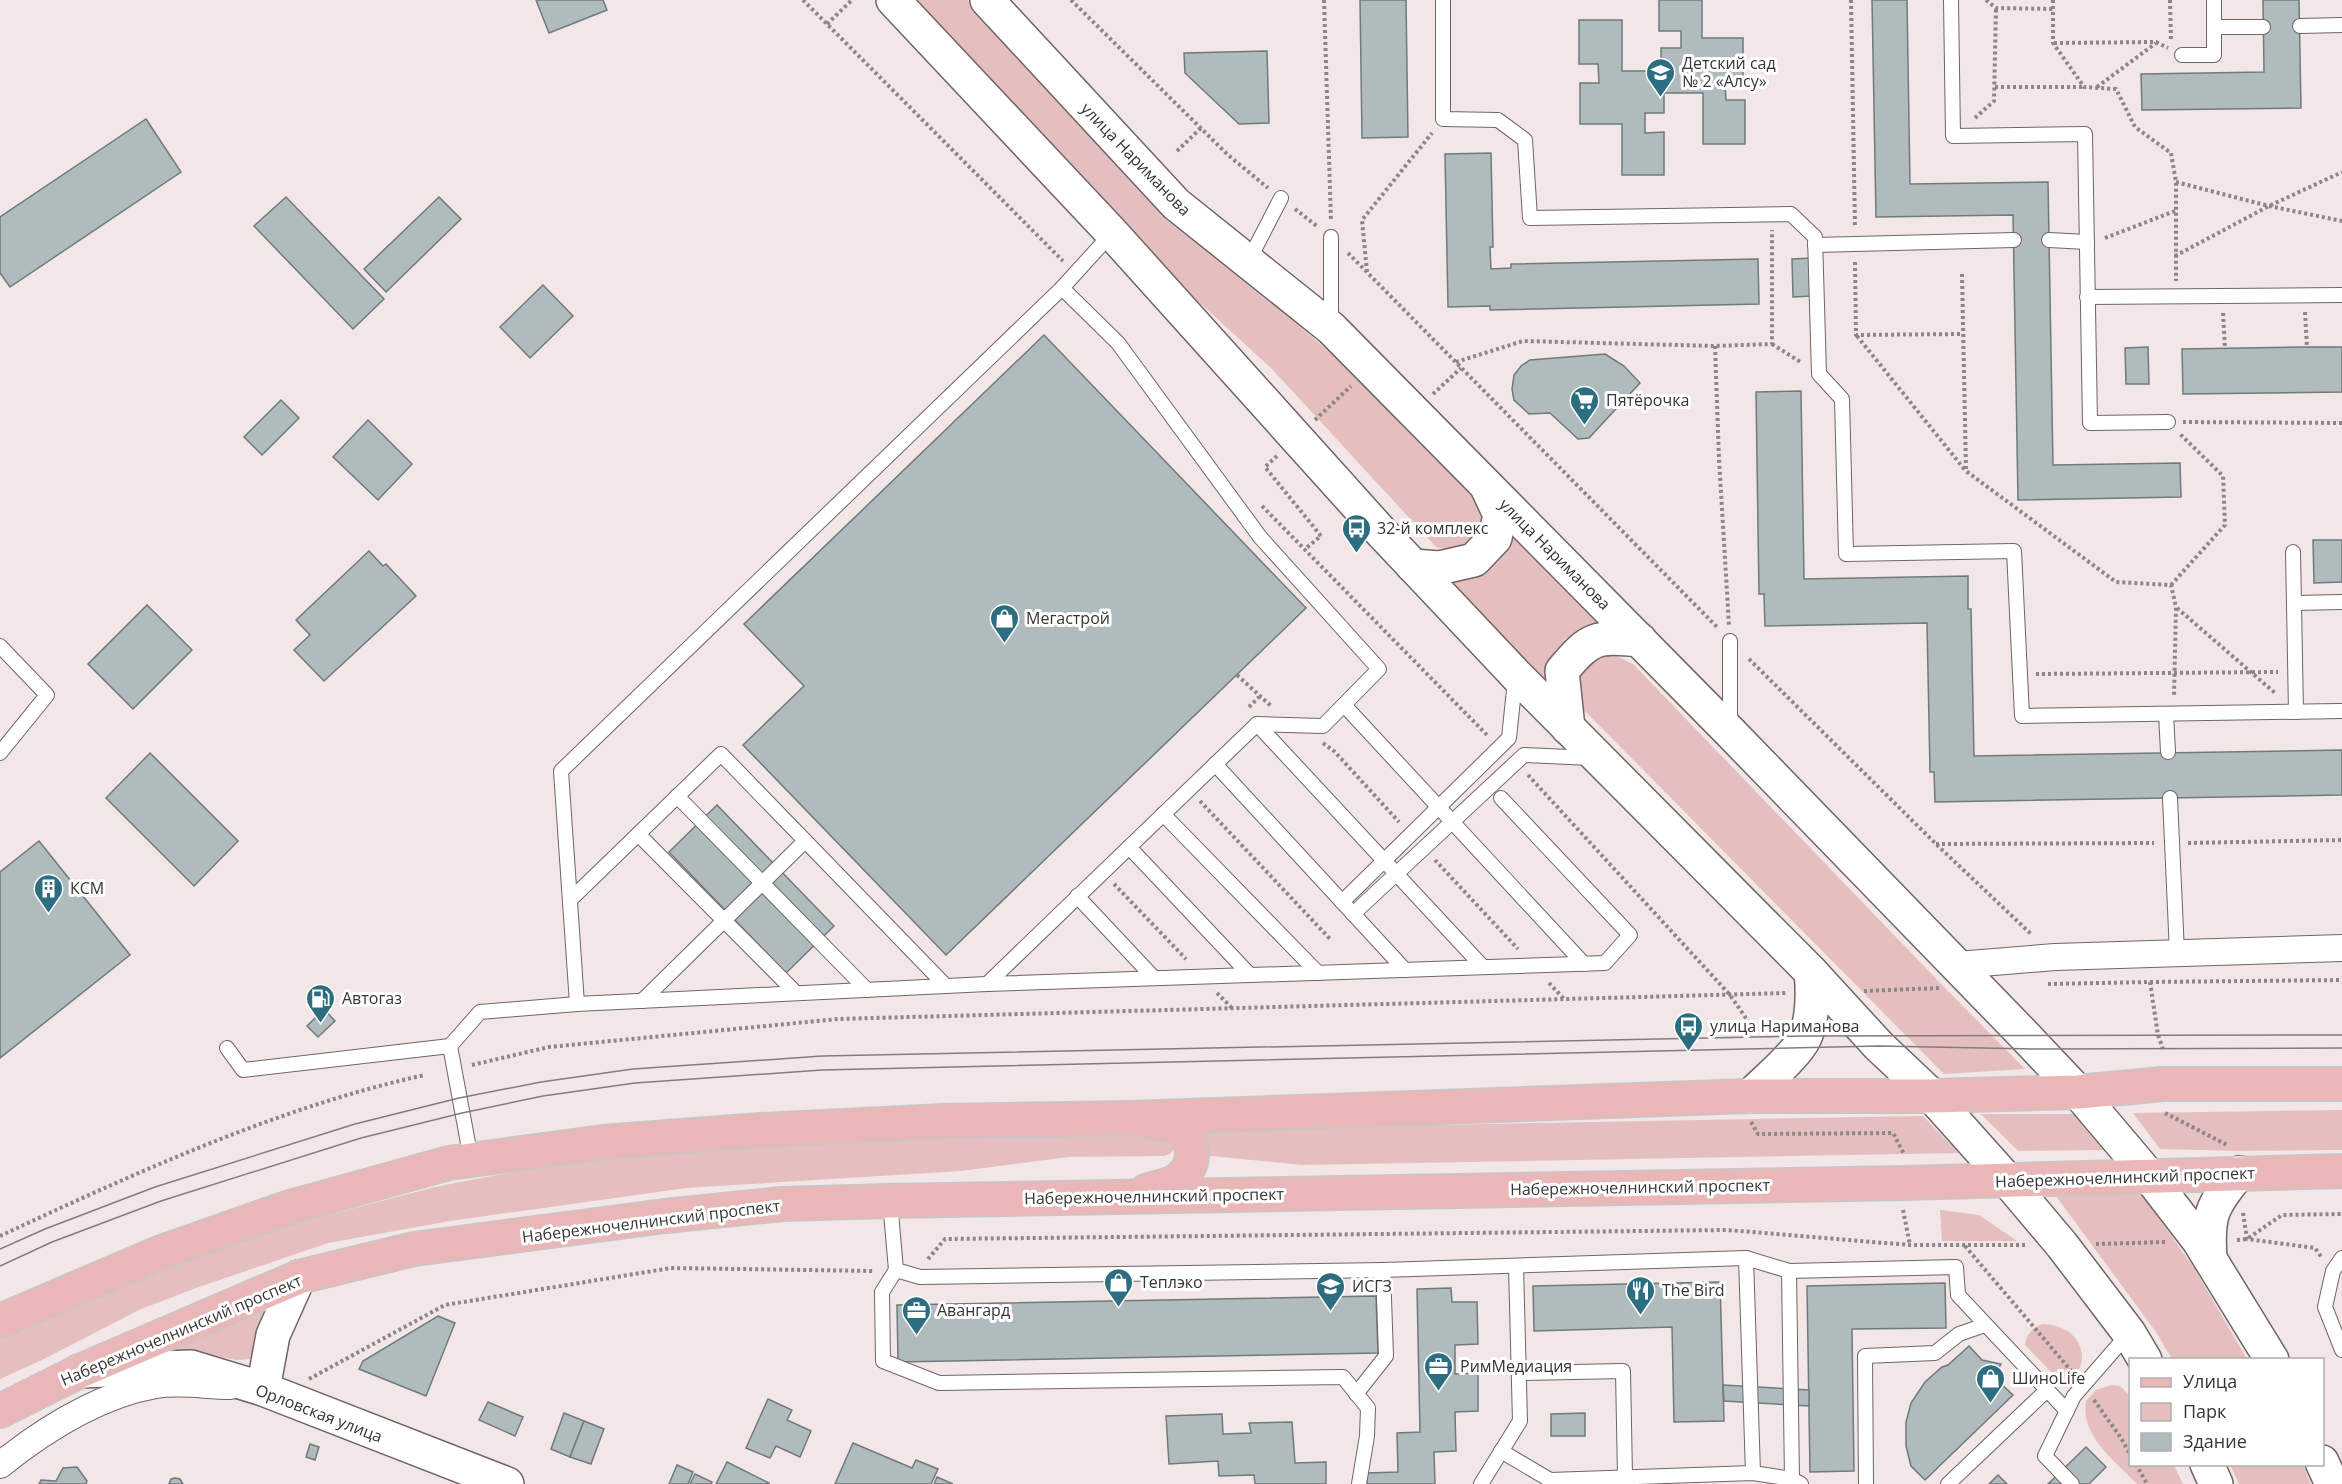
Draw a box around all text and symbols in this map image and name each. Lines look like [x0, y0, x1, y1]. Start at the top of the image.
place label: Детский сад № 2 «Алсу» [1682, 52, 1776, 92]
school or university icon: Детский сад № 2 «Алсу» [1645, 56, 1677, 98]
street label: улица Нариманова [1076, 98, 1196, 220]
supermarket icon: Пятёрочка [1569, 384, 1601, 426]
place label: Пятёрочка [1606, 389, 1689, 411]
street label: улица Нариманова [1494, 493, 1616, 615]
bus stop icon: 32-й комплекс [1340, 512, 1372, 554]
place label: 32-й комплекс [1377, 517, 1489, 539]
shop icon: Мегастрой [989, 602, 1021, 644]
place label: Мегастрой [1026, 607, 1110, 629]
building icon: КСМ [33, 872, 65, 914]
place label: КСМ [70, 877, 104, 899]
fuel station icon: Автогаз [305, 982, 337, 1024]
place label: Автогаз [342, 987, 402, 1009]
bus stop icon: улица Нариманова [1673, 1010, 1705, 1052]
place label: улица Нариманова [1710, 1015, 1860, 1037]
street label: Набережночелнинский проспект [1995, 1161, 2256, 1193]
street label: Набережночелнинский проспект [1510, 1174, 1771, 1200]
street label: Набережночелнинский проспект [1024, 1183, 1285, 1209]
street label: Набережночелнинский проспект [521, 1194, 782, 1248]
shop icon: Теплэко [1103, 1266, 1135, 1308]
street label: Набережночелнинский проспект [57, 1269, 305, 1391]
school or university icon: ИСГЗ [1315, 1270, 1347, 1312]
place label: Теплэко [1140, 1271, 1203, 1293]
restaurant icon: The Bird [1625, 1274, 1657, 1316]
place label: ИСГЗ [1352, 1275, 1392, 1297]
place label: The Bird [1662, 1279, 1724, 1301]
office icon: Авангард [900, 1294, 932, 1336]
place label: Авангард [937, 1299, 1010, 1321]
office icon: РимМедиация [1423, 1350, 1455, 1392]
place label: РимМедиация [1460, 1355, 1572, 1377]
legend [2129, 1358, 2324, 1466]
shop icon: ШиноLife [1975, 1362, 2007, 1404]
place label: ШиноLife [2012, 1367, 2085, 1389]
text: Улица [2183, 1369, 2237, 1393]
street label: Орловская улица [252, 1379, 386, 1447]
text: Парк [2183, 1399, 2227, 1423]
text: Здание [2183, 1429, 2247, 1453]

